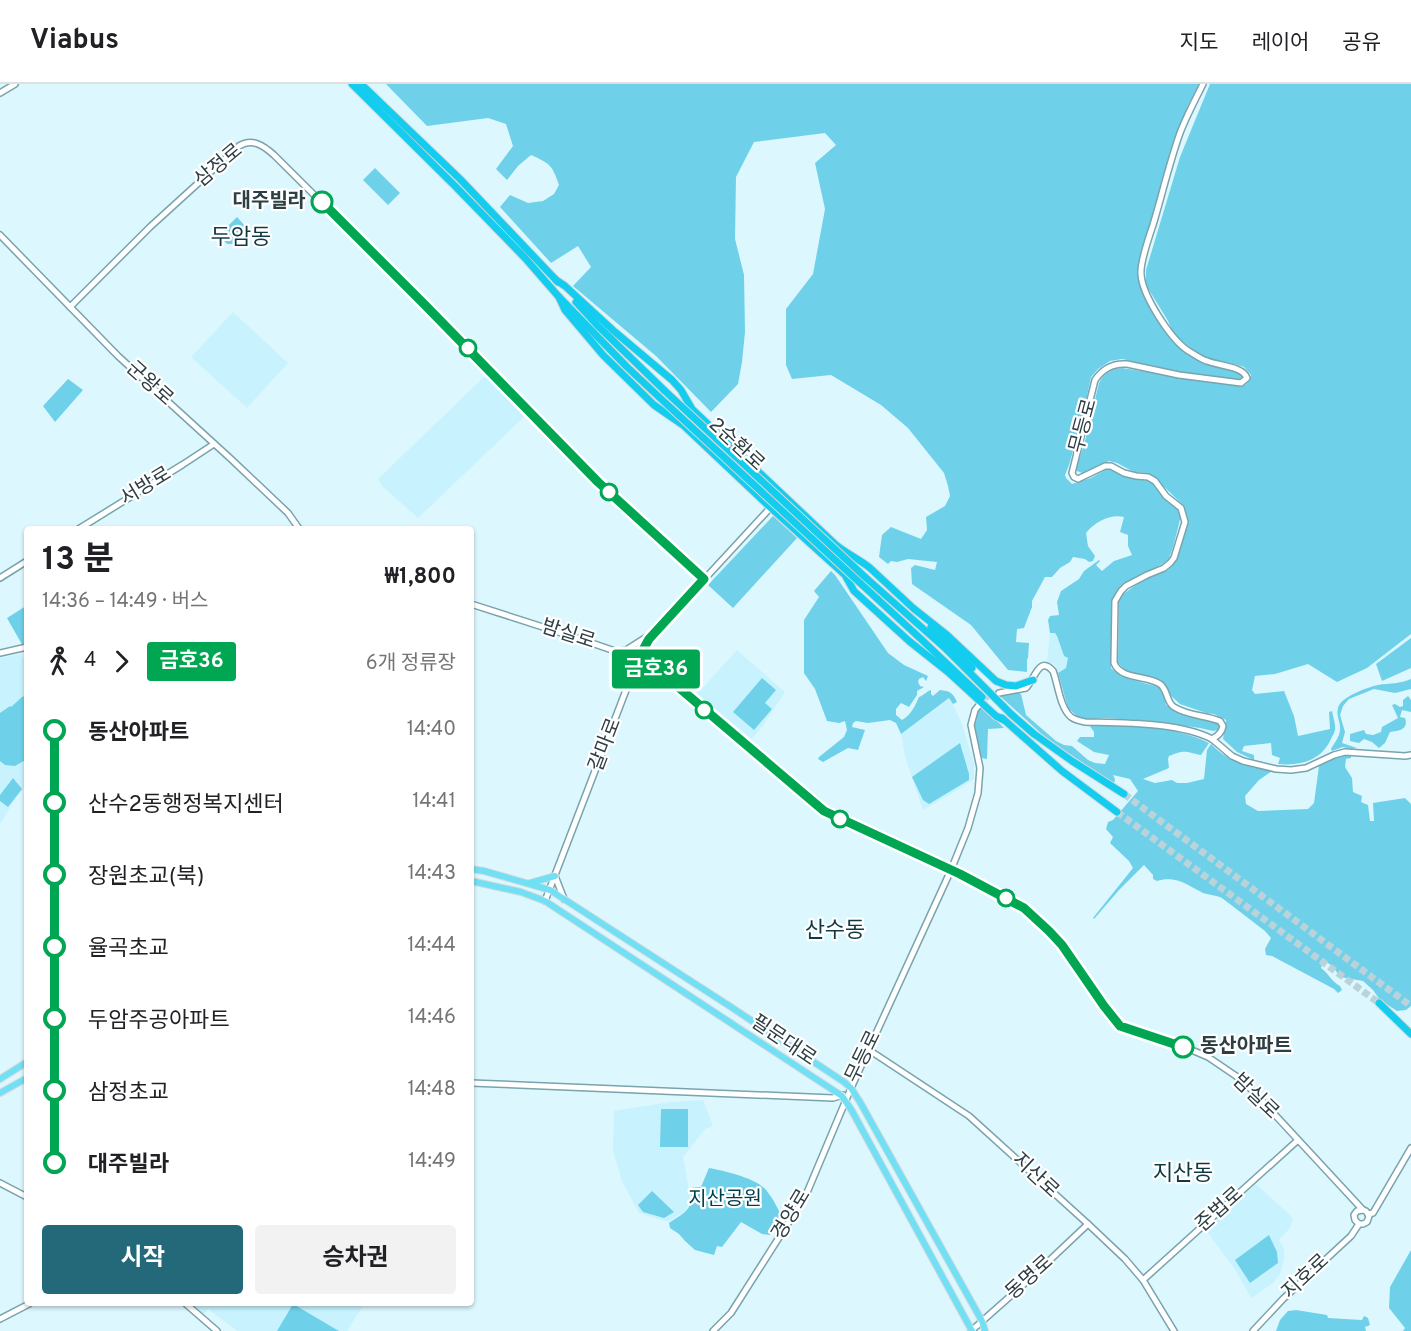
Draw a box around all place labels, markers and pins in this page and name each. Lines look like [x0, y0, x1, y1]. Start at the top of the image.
place label: 대주빌라 [232, 189, 306, 215]
marker: 대주빌라 [311, 191, 333, 213]
unlabelled marker [459, 339, 477, 357]
unlabelled marker [600, 483, 618, 501]
unlabelled marker [695, 701, 713, 719]
unlabelled marker [831, 810, 849, 828]
unlabelled marker [997, 889, 1015, 907]
place label: 동산아파트 [1200, 1034, 1292, 1060]
marker: 동산아파트 [1172, 1036, 1194, 1058]

